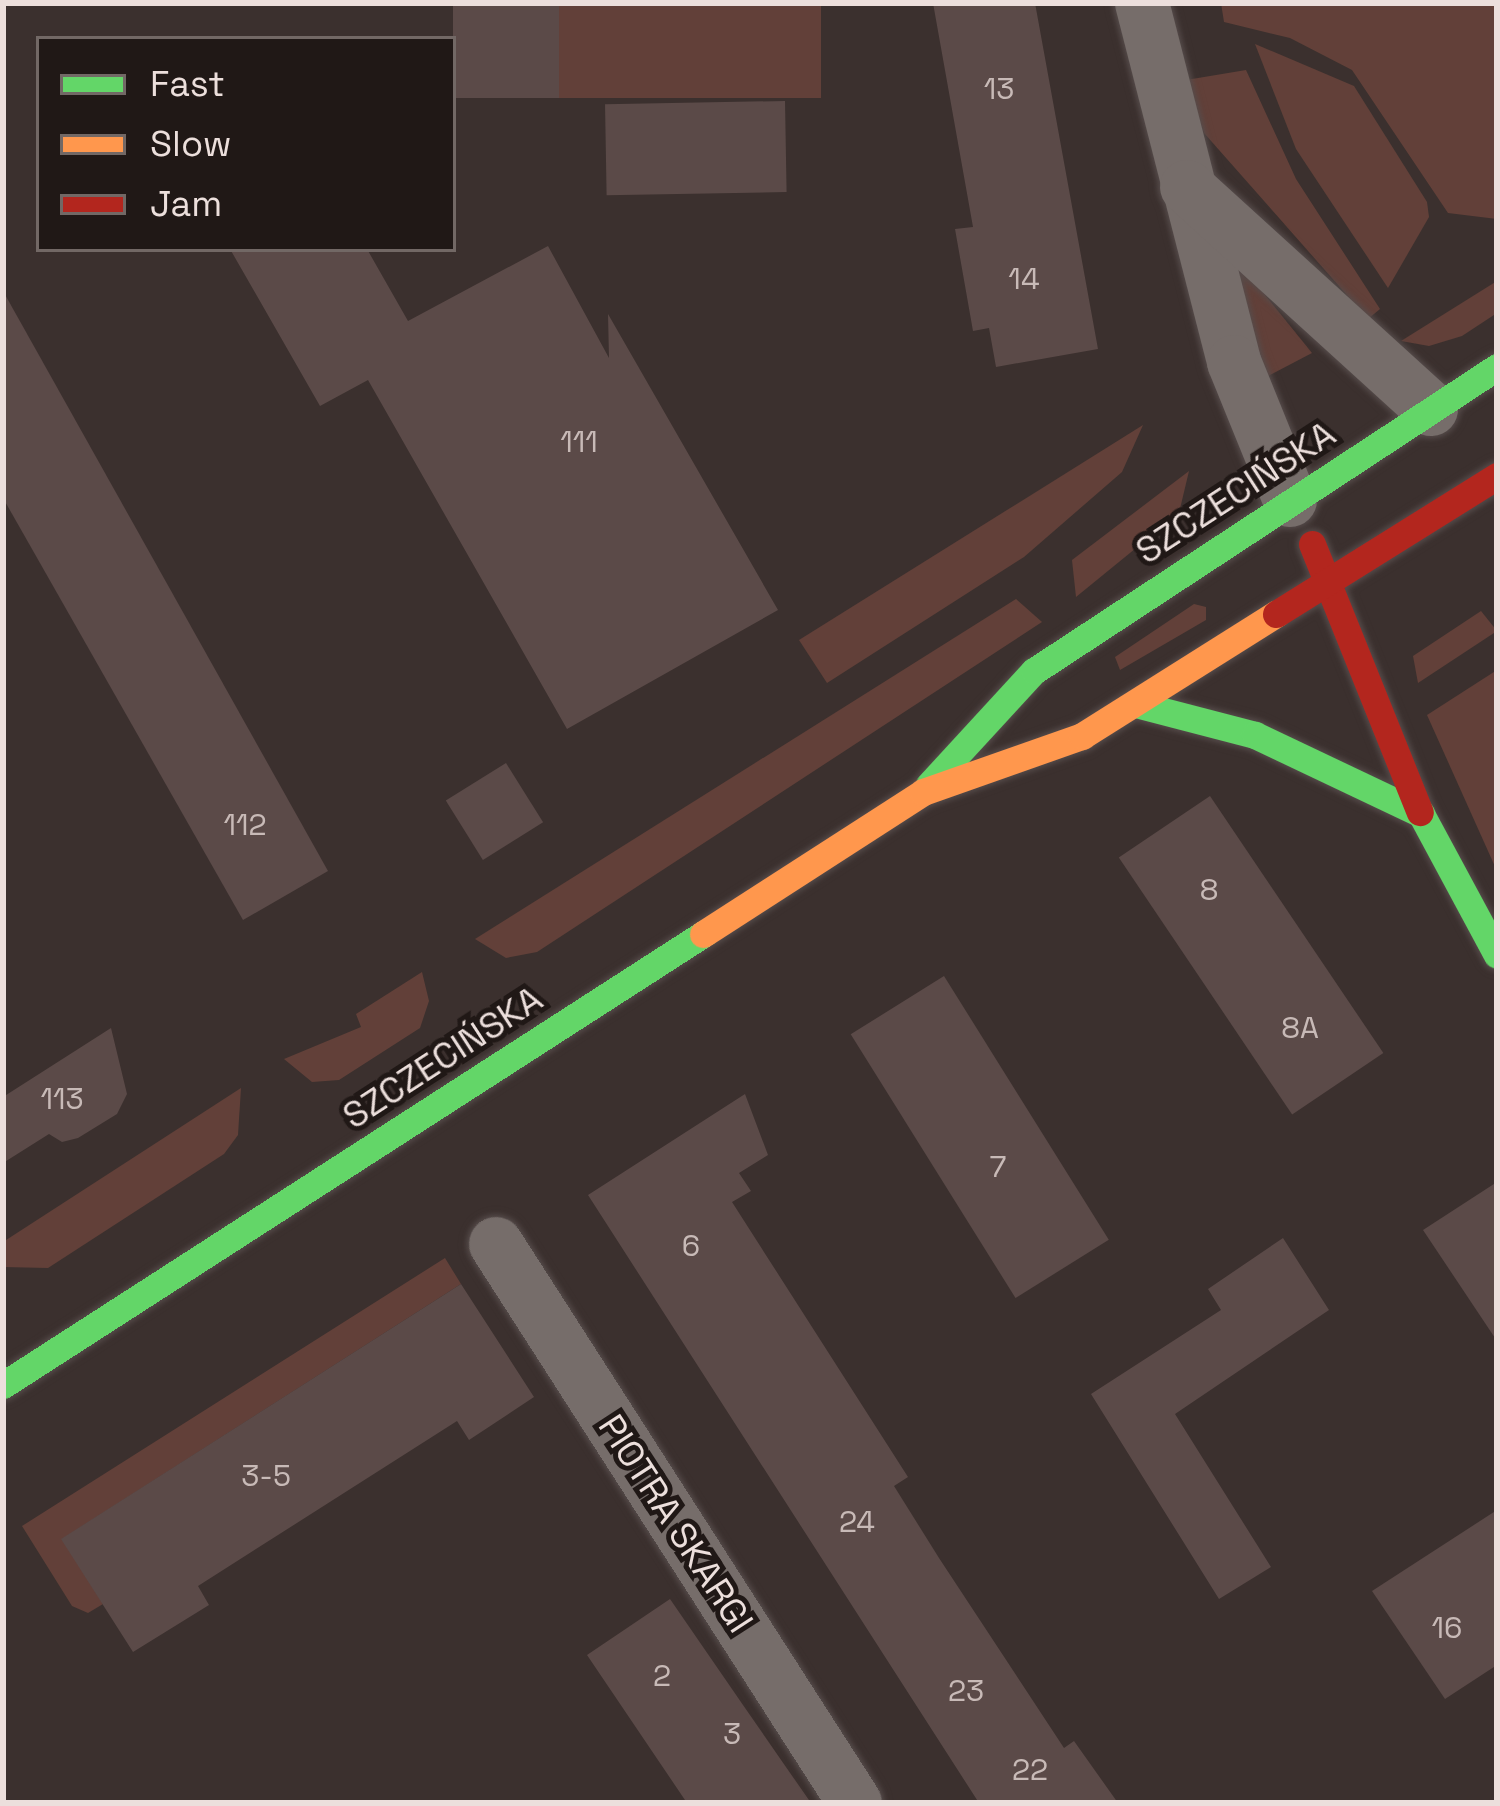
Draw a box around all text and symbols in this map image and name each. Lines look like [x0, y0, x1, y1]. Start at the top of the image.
legend [36, 36, 456, 252]
text: Fast [150, 61, 225, 107]
house number: 13 [984, 71, 1014, 107]
text: Slow [150, 121, 232, 167]
text: Jam [150, 181, 222, 227]
house number: 14 [1008, 261, 1040, 297]
street label: SZCZECIŃSKA [1128, 413, 1344, 573]
house number: 111 [560, 424, 598, 460]
house number: 112 [223, 807, 267, 843]
house number: 8 [1200, 872, 1218, 908]
street label: SZCZECIŃSKA [335, 978, 551, 1138]
house number: 8A [1281, 1010, 1319, 1046]
house number: 113 [40, 1081, 84, 1117]
house number: 7 [990, 1149, 1006, 1185]
house number: 6 [682, 1228, 700, 1264]
street label: PIOTRA SKARGI [588, 1407, 762, 1641]
house number: 3-5 [241, 1458, 291, 1494]
house number: 24 [839, 1504, 875, 1540]
house number: 16 [1432, 1610, 1462, 1646]
house number: 2 [653, 1658, 671, 1694]
house number: 23 [948, 1673, 984, 1709]
house number: 3 [723, 1716, 741, 1752]
house number: 22 [1012, 1752, 1048, 1788]

